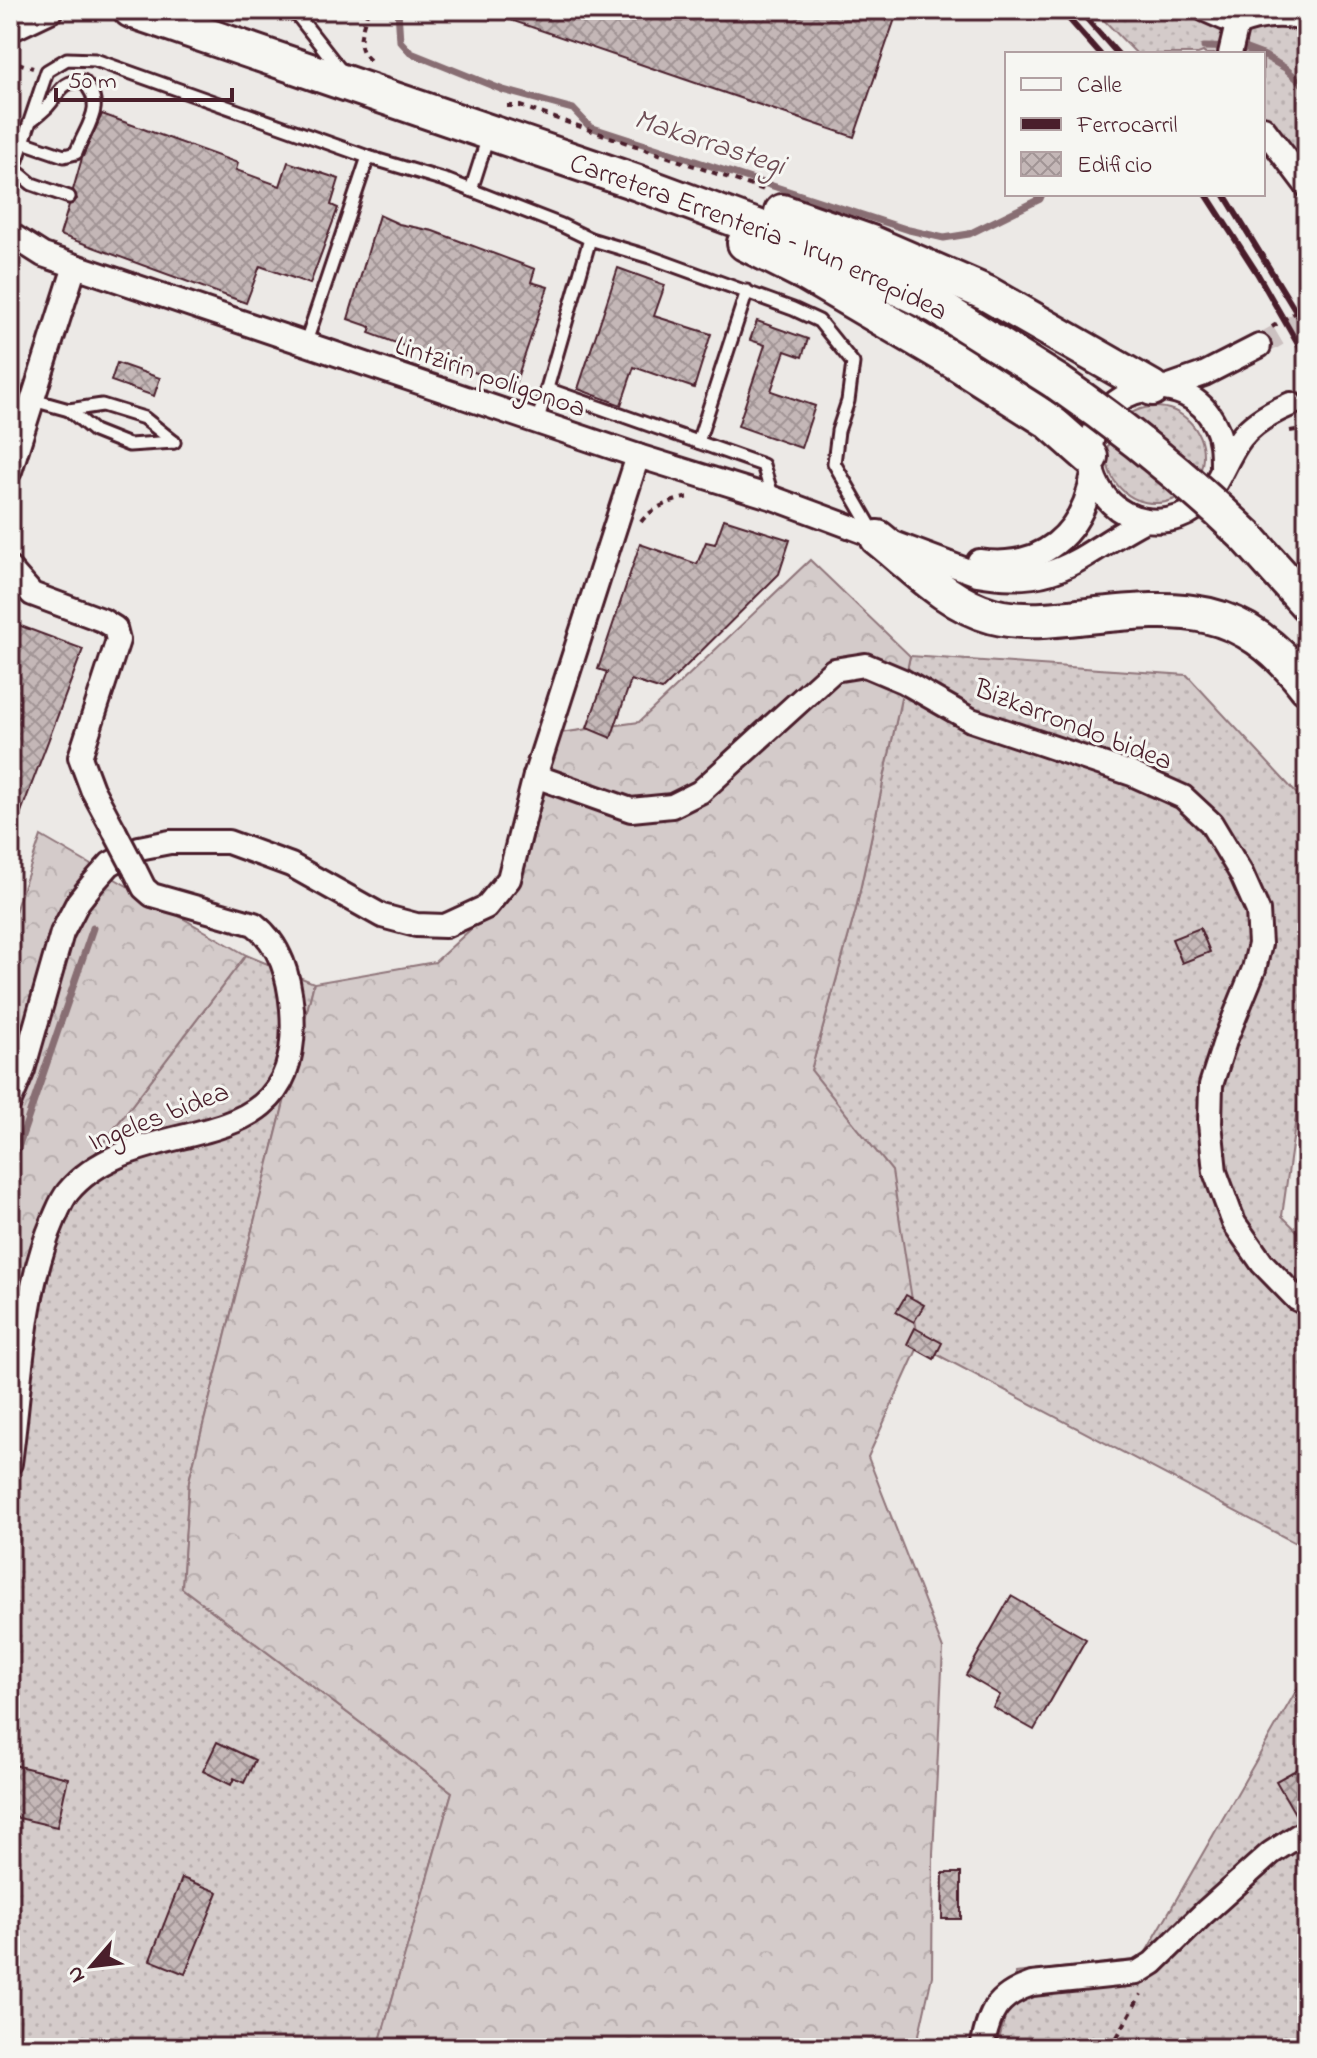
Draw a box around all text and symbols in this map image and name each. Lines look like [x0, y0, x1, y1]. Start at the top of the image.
scale bar [56, 52, 232, 102]
legend [1005, 52, 1265, 196]
text: 50 m [68, 65, 117, 100]
text: Calle [1077, 69, 1122, 104]
water label: Makarrastegi [628, 99, 793, 190]
text: Ferrocarril [1076, 109, 1178, 144]
street label: Carretera Errenteria – Irun errepidea [564, 144, 955, 333]
text: Edificio [1077, 149, 1152, 184]
street label: Lintzirin poligonoa [389, 326, 591, 430]
street label: Bizkarrondo bidea [967, 669, 1178, 783]
street label: Ingeles bidea [83, 1073, 235, 1164]
north arrow [52, 1926, 132, 2006]
text: N [59, 1960, 95, 1988]

